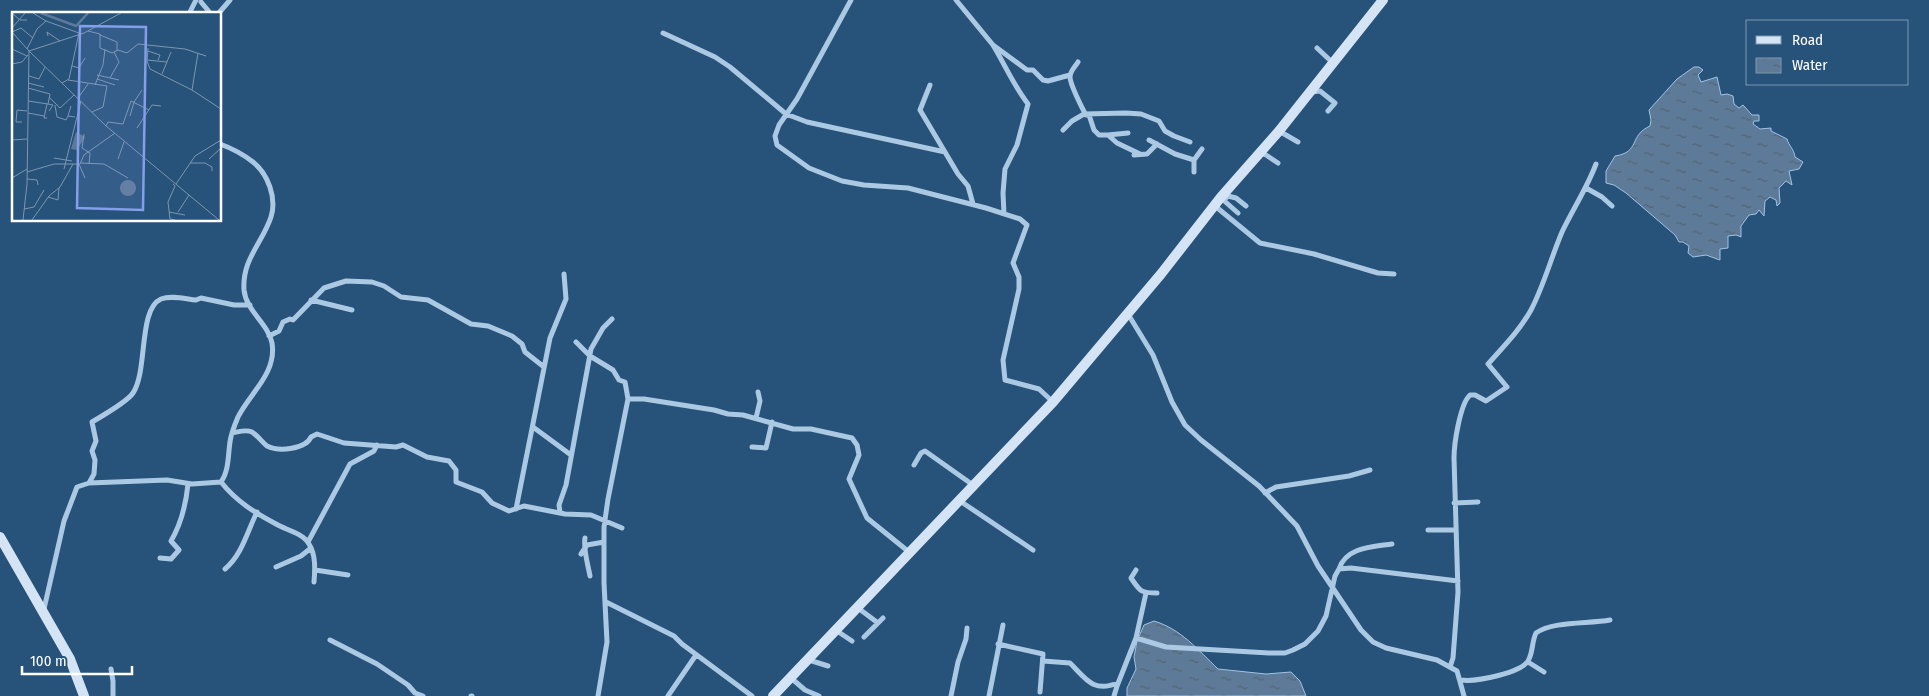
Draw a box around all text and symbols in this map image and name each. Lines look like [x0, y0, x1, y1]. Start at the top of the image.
inset map [12, 12, 221, 221]
legend [1746, 20, 1909, 85]
text: Road [1792, 31, 1823, 49]
text: Water [1792, 56, 1828, 74]
scale bar [22, 644, 132, 676]
text: 100 m [30, 652, 67, 670]

